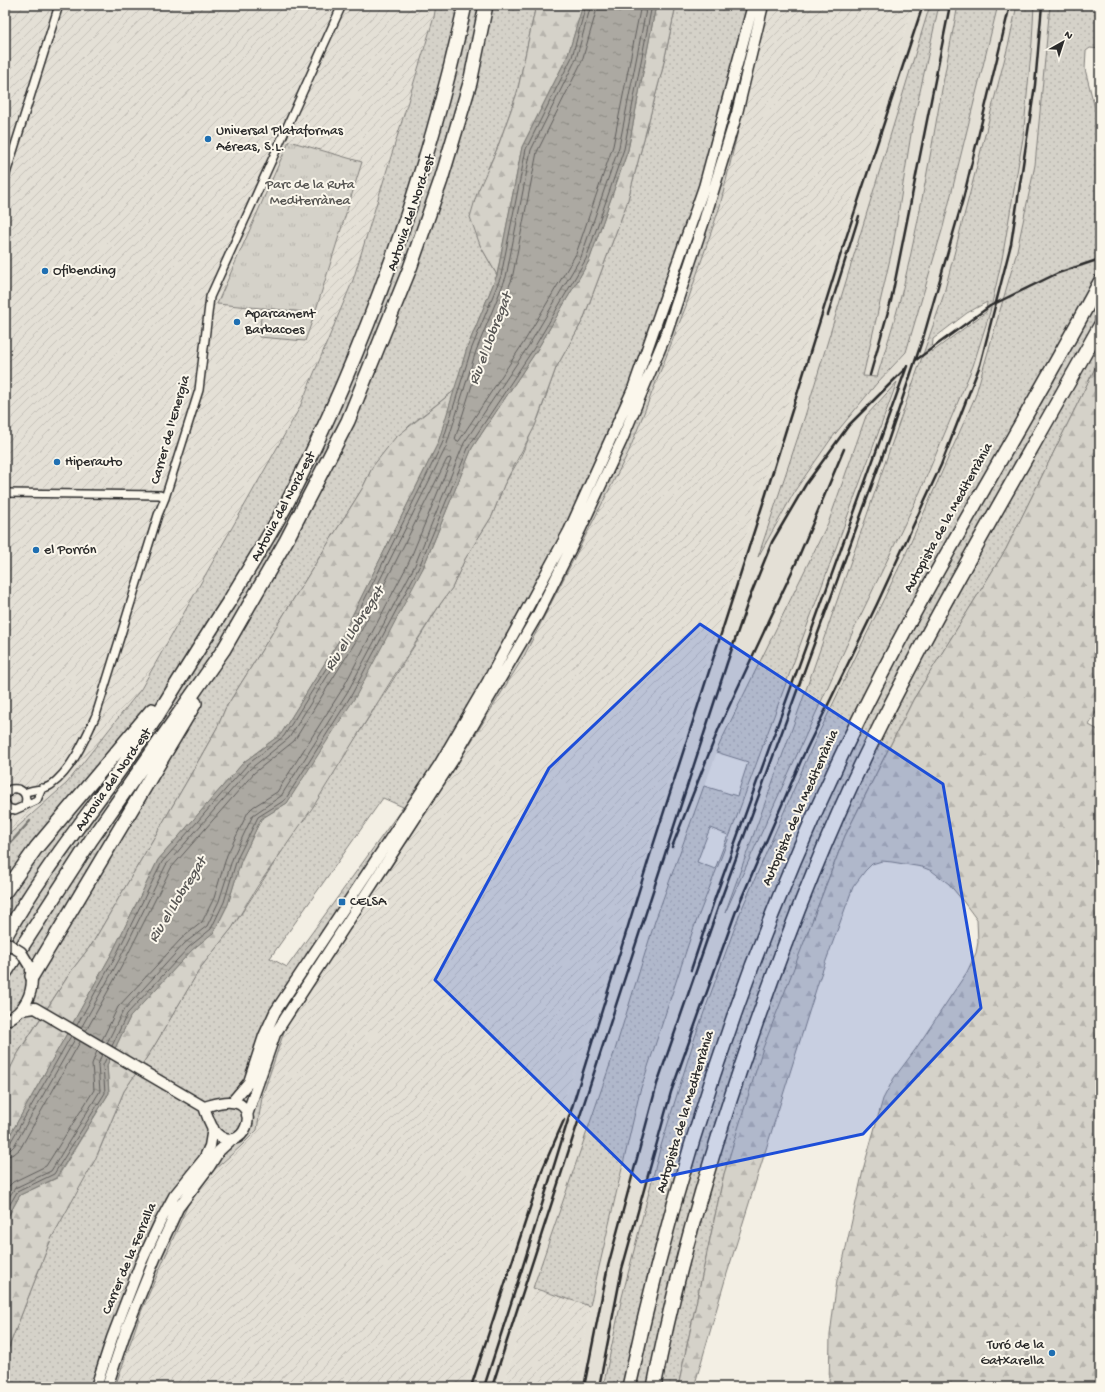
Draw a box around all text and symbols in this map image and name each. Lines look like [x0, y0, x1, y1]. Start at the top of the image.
north arrow [1043, 22, 1083, 62]
text: N [1061, 29, 1075, 43]
place label: Universal Plataformas Aéreas, S.L. [216, 123, 344, 156]
marker: Universal Plataformas Aéreas, S.L. [203, 134, 213, 144]
street label: Autovia del Nord-est [384, 151, 440, 273]
park label: Parc de la Ruta Mediterrànea [265, 177, 356, 210]
place label: Ofibending [53, 263, 116, 280]
marker: Ofibending [40, 266, 50, 276]
water label: Riu el Llobregat [465, 288, 518, 387]
place label: Aparcament Barbacoes [244, 306, 316, 339]
marker: Aparcament Barbacoes [232, 317, 242, 327]
street label: Carrer de l'Energia [147, 372, 195, 486]
street label: Autopista de la Mediterrània [901, 439, 998, 596]
street label: Autovia del Nord-est [248, 448, 321, 565]
place label: Hiperauto [65, 454, 122, 471]
marker: Hiperauto [52, 457, 62, 467]
place label: el Porrón [44, 542, 97, 559]
marker: el Porrón [31, 545, 41, 555]
water label: Riu el Llobregat [321, 581, 390, 675]
street label: Autovia del Nord-est [72, 724, 157, 835]
street label: Autopista de la Mediterrània [759, 726, 844, 889]
water label: Riu el Llobregat [145, 852, 213, 946]
place label: CELSA [350, 894, 387, 911]
marker: CELSA [337, 897, 347, 907]
street label: Autopista de la Mediterrània [653, 1028, 719, 1195]
street label: Carrer de la Ferralla [99, 1199, 162, 1317]
place label: Turó de la Gatxarella [980, 1337, 1045, 1370]
marker: Turó de la Gatxarella [1047, 1348, 1057, 1358]

